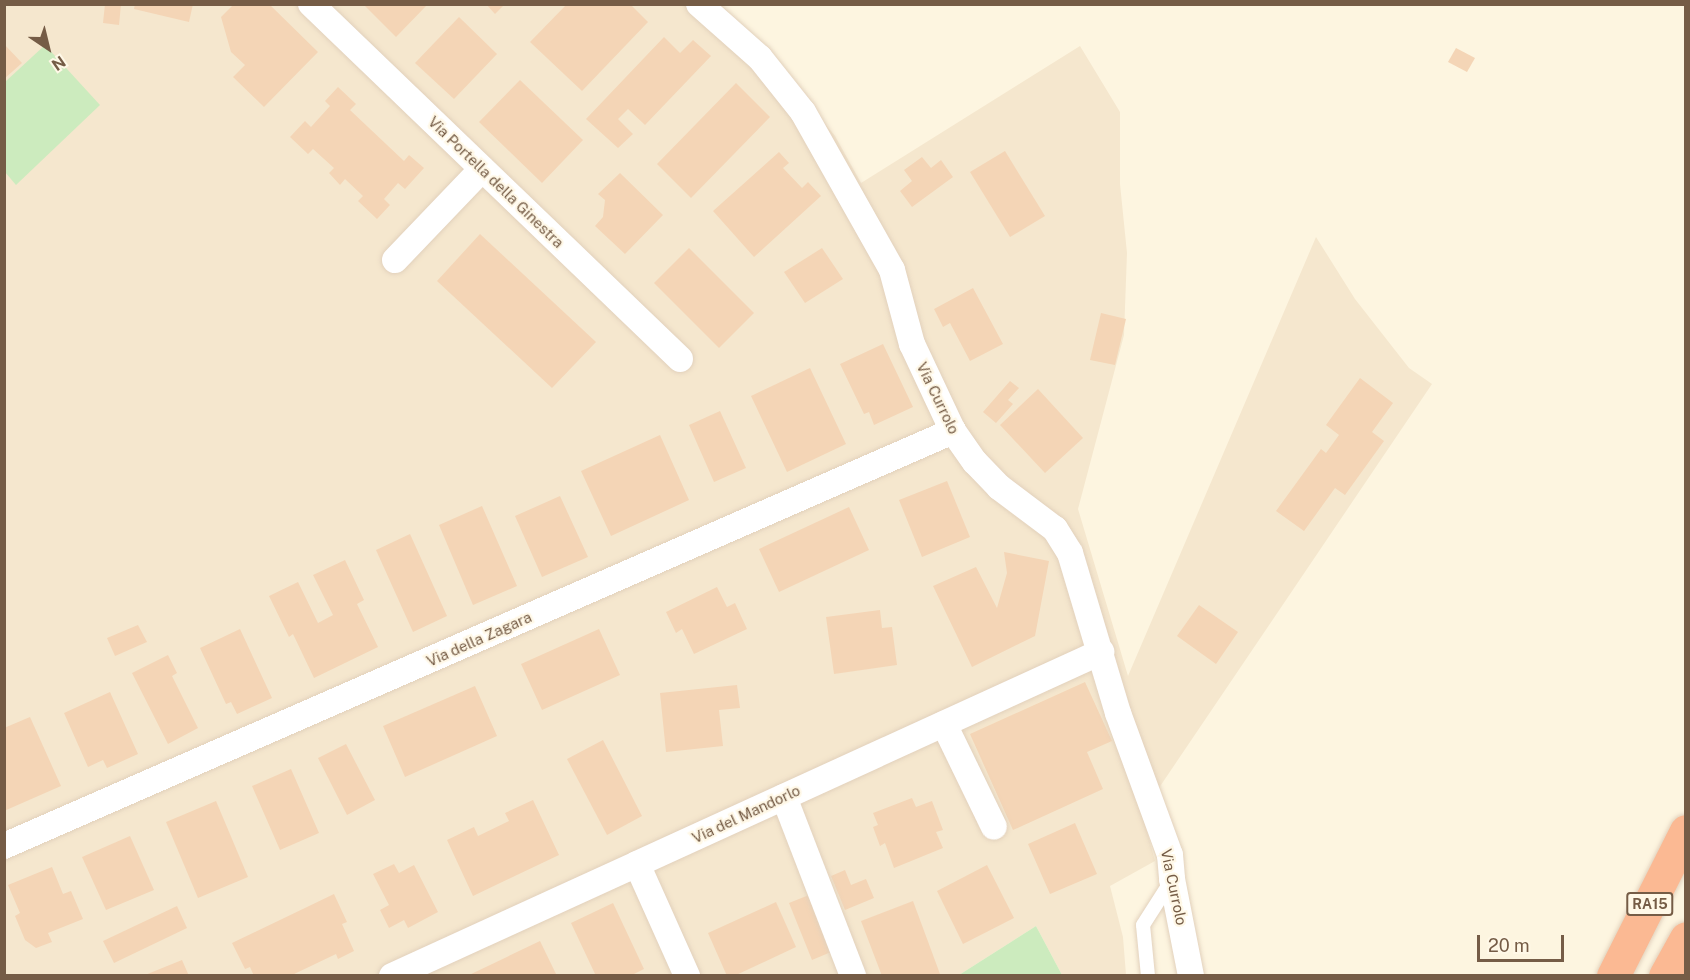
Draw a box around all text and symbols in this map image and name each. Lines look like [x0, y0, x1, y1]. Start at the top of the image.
north arrow [18, 18, 78, 78]
text: N [48, 52, 69, 75]
street label: Via Portella della Ginestra [425, 113, 567, 251]
street label: Via Currolo [913, 359, 963, 437]
street label: Via della Zagara [424, 608, 534, 670]
street label: Via del Mandorlo [689, 781, 803, 847]
street label: Via Currolo [1157, 847, 1191, 927]
road number: RA15 [1626, 893, 1674, 915]
scale bar [1480, 923, 1567, 961]
text: 20 m [1488, 935, 1530, 956]

